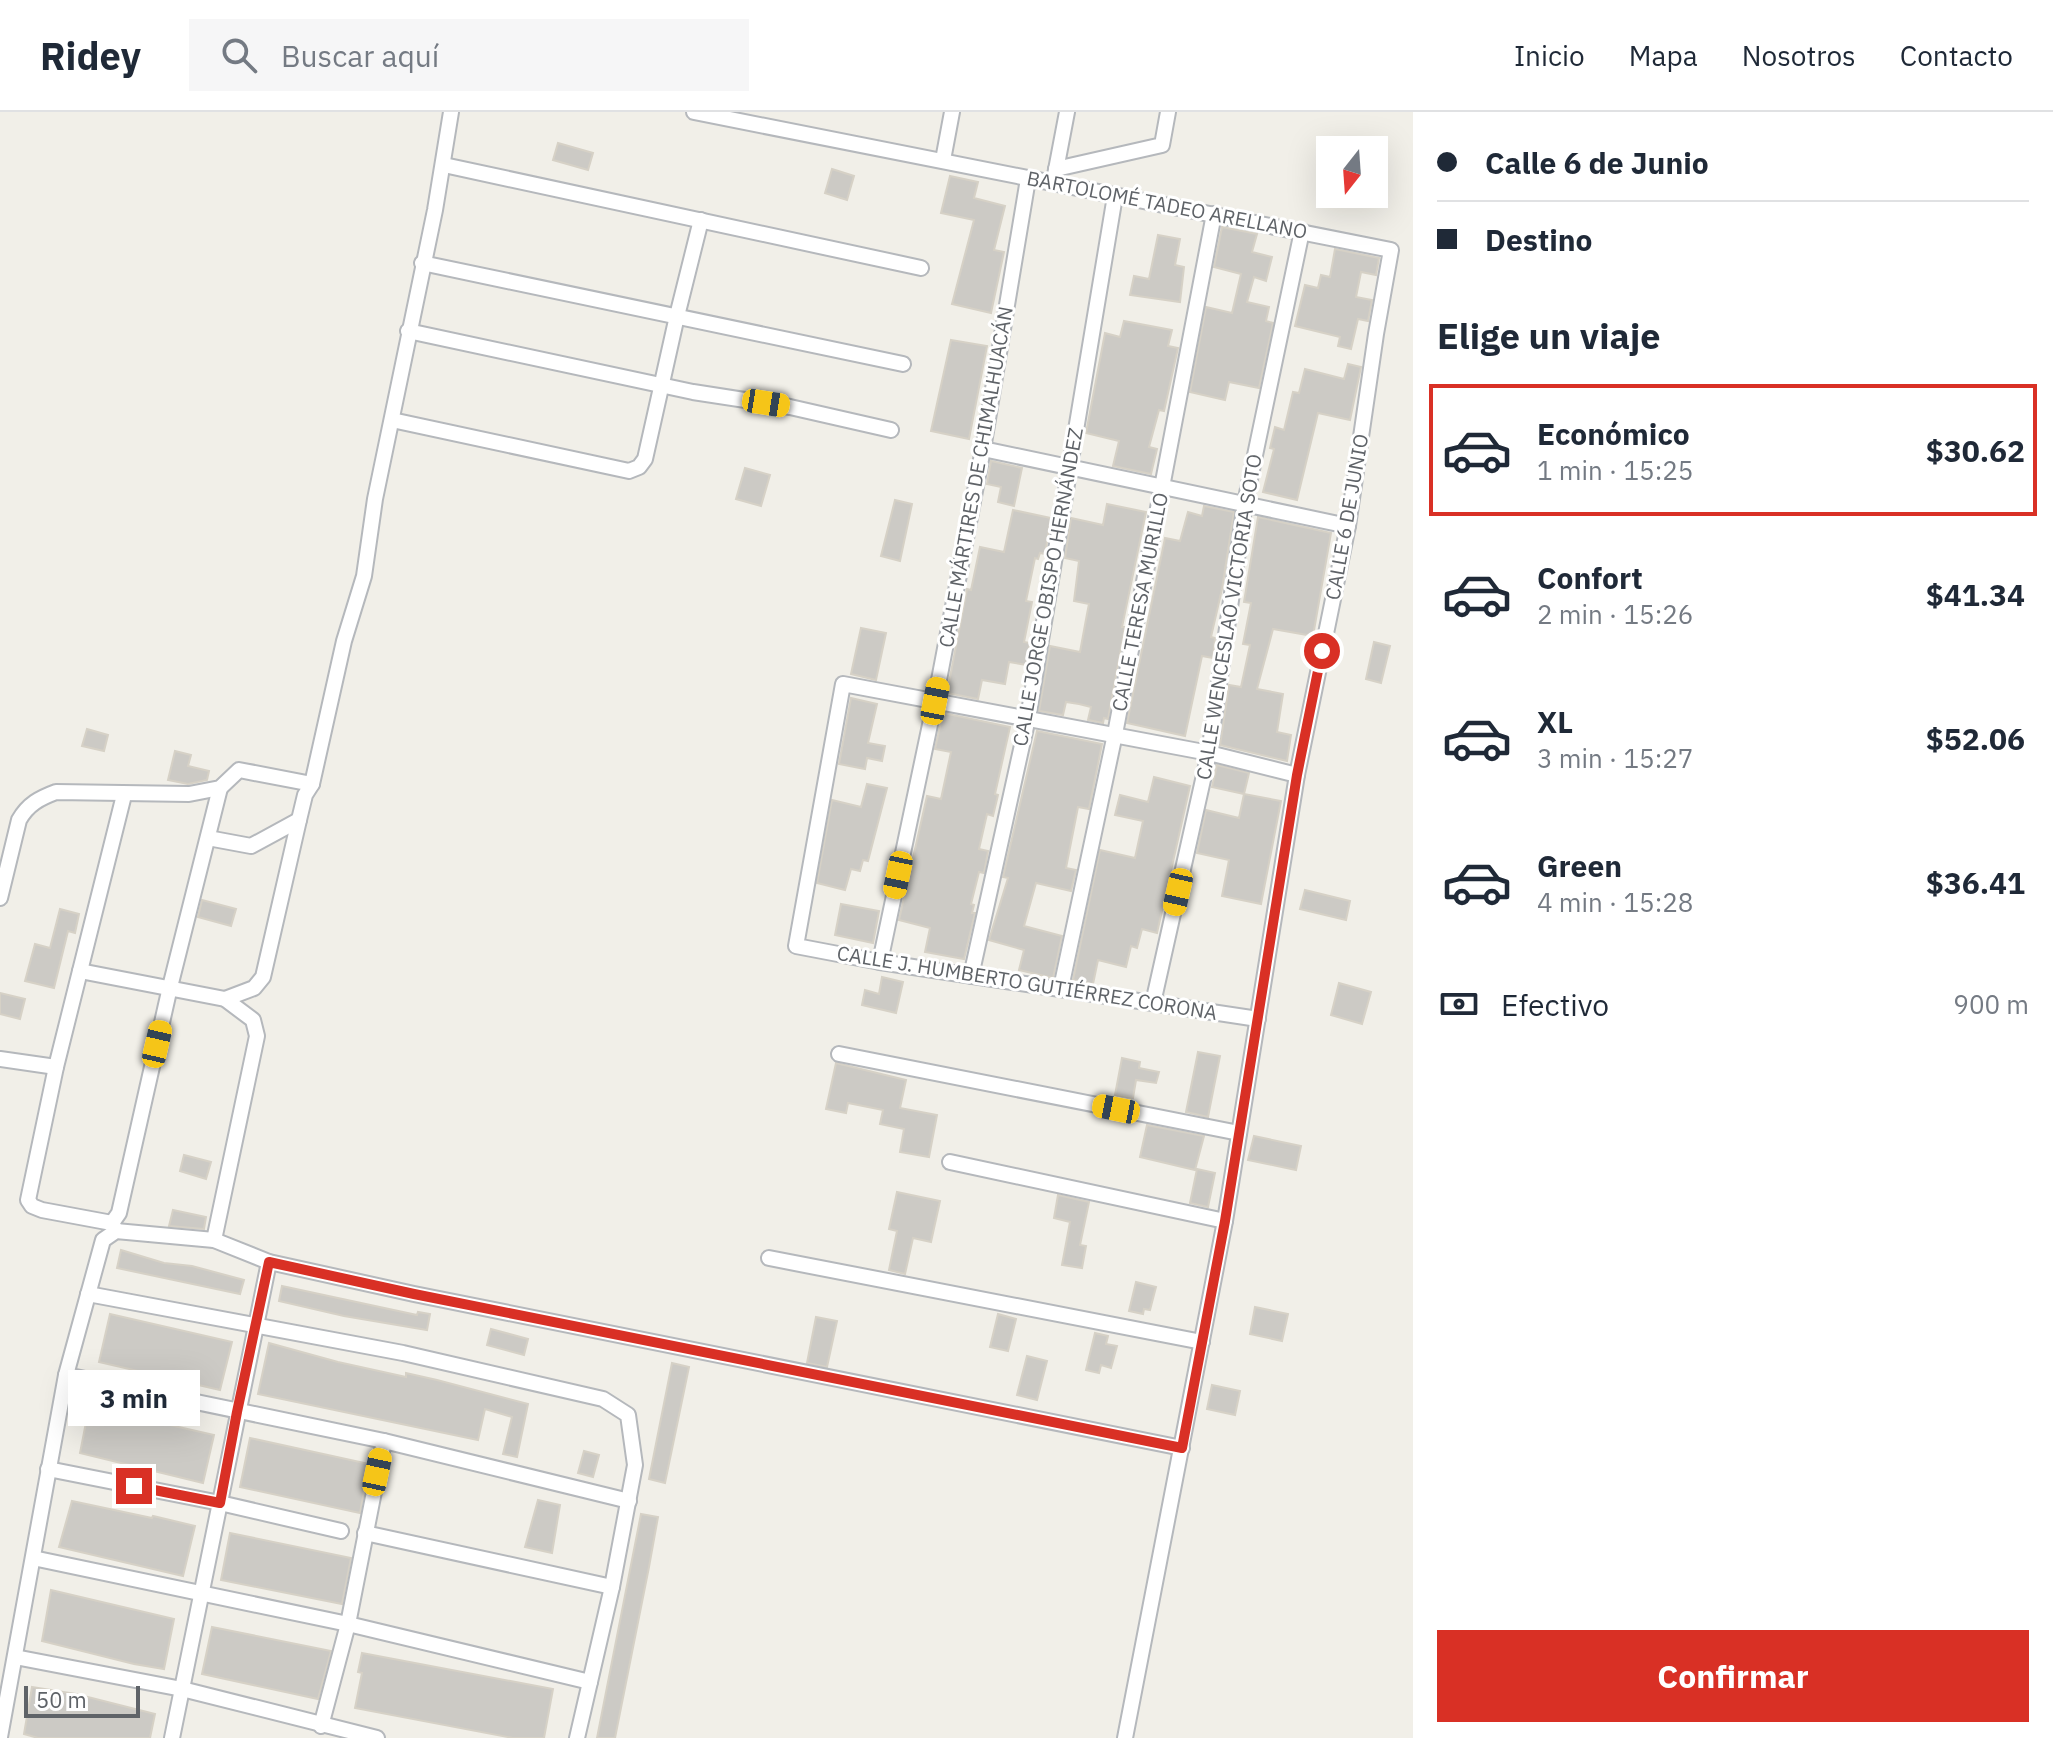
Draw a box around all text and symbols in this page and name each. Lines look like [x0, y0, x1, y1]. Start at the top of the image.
search box [189, 19, 749, 91]
text: Ridey [40, 31, 141, 80]
icon: search [217, 33, 261, 77]
text: Buscar aquí [281, 36, 439, 75]
text: Inicio [1514, 37, 1585, 74]
text: Mapa [1629, 37, 1698, 74]
text: Nosotros [1742, 37, 1856, 74]
text: Contacto [1900, 37, 2013, 74]
north arrow [1316, 136, 1388, 208]
map controls [1316, 136, 1388, 208]
text: Calle 6 de Junio [1485, 143, 1709, 182]
street label: BARTOLOMÉ TADEO ARELLANO [1025, 164, 1310, 245]
text: Destino [1485, 220, 1593, 259]
street label: CALLE MÁRTIRES DE CHIMALHUACÁN [932, 304, 1019, 650]
text: Elige un viaje [1437, 312, 1661, 359]
car [740, 387, 792, 419]
icon: car [1441, 414, 1513, 486]
text: Económico [1537, 414, 1690, 453]
street label: CALLE JORGE OBISPO HERNÁNDEZ [1006, 425, 1089, 748]
text: $30.62 [1926, 431, 2025, 470]
street label: CALLE 6 DE JUNIO [1319, 432, 1374, 602]
street label: CALLE WENCESLAO VICTORIA SOTO [1189, 452, 1268, 782]
text: 1 min · 15:25 [1537, 453, 1693, 487]
street label: CALLE TERESA MURILLO [1105, 490, 1174, 714]
icon: car [1441, 558, 1513, 630]
text: Confort [1537, 558, 1643, 597]
text: $41.34 [1926, 575, 2025, 614]
text: 2 min · 15:26 [1537, 597, 1693, 631]
route start [1304, 633, 1340, 669]
car [919, 675, 951, 727]
icon: car [1441, 702, 1513, 774]
text: XL [1537, 702, 1573, 741]
text: $52.06 [1926, 719, 2025, 758]
text: 3 min · 15:27 [1537, 741, 1693, 775]
icon: car [1441, 846, 1513, 918]
text: Green [1537, 846, 1622, 885]
car [881, 849, 915, 901]
text: $36.41 [1926, 863, 2025, 902]
car [1161, 866, 1195, 918]
text: 4 min · 15:28 [1537, 885, 1693, 919]
street label: CALLE J. HUMBERTO GUTIÉRREZ CORONA [835, 939, 1219, 1026]
icon: cash [1437, 982, 1481, 1026]
text: Efectivo [1501, 985, 1609, 1024]
text: 900 m [1953, 987, 2029, 1021]
car [140, 1018, 174, 1070]
car [1090, 1093, 1142, 1125]
callout: 3 min [68, 1370, 200, 1426]
text: 3 min [100, 1381, 168, 1415]
car [360, 1446, 394, 1498]
route end [116, 1468, 152, 1504]
button: Confirmar [1437, 1630, 2029, 1722]
scale bar [24, 1682, 140, 1718]
text: 50 m [36, 1685, 87, 1714]

